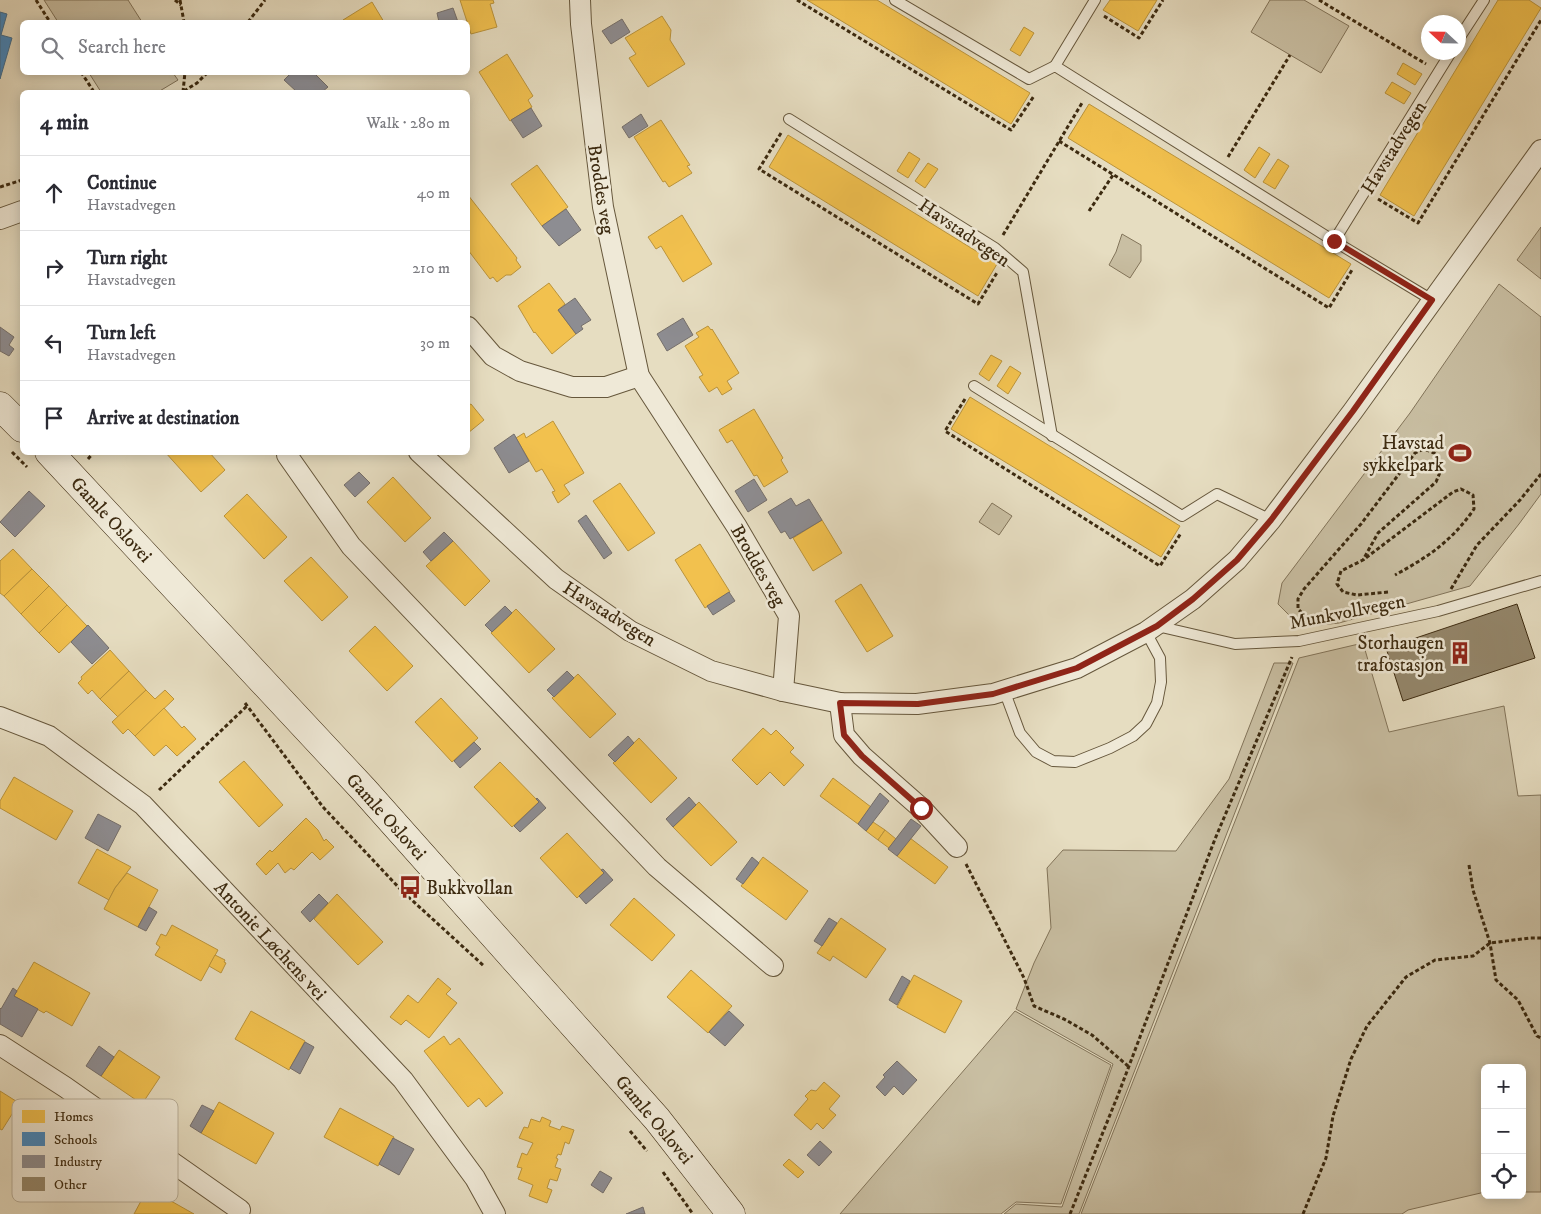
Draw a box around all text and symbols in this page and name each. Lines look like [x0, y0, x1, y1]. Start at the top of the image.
north arrow [1421, 15, 1466, 60]
search box [20, 20, 470, 75]
icon: search [38, 34, 66, 62]
text: Search here [78, 36, 166, 59]
street label: Havstadvegen [1357, 97, 1432, 199]
text: 4 min [40, 110, 89, 136]
text: Walk · 280 m [366, 113, 450, 133]
street label: Broddes veg [582, 143, 619, 237]
text: Continue [87, 172, 157, 195]
icon: ahead [40, 179, 68, 207]
text: 40 m [417, 183, 450, 203]
street label: Havstadvegen [914, 194, 1014, 272]
text: Havstadvegen [87, 195, 176, 215]
route end [1323, 230, 1346, 253]
text: Turn right [87, 247, 167, 270]
icon: right [40, 254, 68, 282]
text: 210 m [412, 258, 450, 278]
text: Havstadvegen [87, 270, 176, 290]
text: Turn left [87, 322, 156, 345]
icon: left [40, 329, 68, 357]
text: 30 m [420, 333, 450, 353]
text: Havstadvegen [87, 345, 176, 365]
icon: arrive [40, 404, 68, 432]
text: Arrive at destination [87, 407, 239, 430]
place label: Havstad sykkelpark [1363, 432, 1445, 477]
sports icon: Havstad sykkelpark [1447, 440, 1473, 466]
street label: Gamle Oslovei [65, 472, 157, 568]
street label: Broddes veg [725, 521, 791, 612]
street label: Havstadvegen [558, 577, 660, 652]
street label: Munkvollvegen [1287, 590, 1407, 635]
place label: Storhaugen trafostasjon [1357, 632, 1444, 677]
building icon: Storhaugen trafostasjon [1447, 640, 1473, 666]
street label: Gamle Oslovei [341, 769, 431, 865]
route start [910, 797, 933, 820]
bus stop icon: Bukkvollan [397, 874, 423, 900]
street label: Antonie Løchens vei [209, 877, 331, 1005]
place label: Bukkvollan [426, 877, 513, 900]
map controls [1481, 1064, 1526, 1199]
button: + [1481, 1064, 1526, 1109]
street label: Gamle Oslovei [610, 1071, 698, 1169]
legend [12, 1099, 178, 1202]
text: Homes [54, 1108, 94, 1126]
button: − [1481, 1109, 1526, 1154]
text: Schools [54, 1131, 97, 1149]
text: Industry [54, 1153, 102, 1171]
button: locate [1481, 1154, 1526, 1199]
text: Other [54, 1176, 87, 1194]

